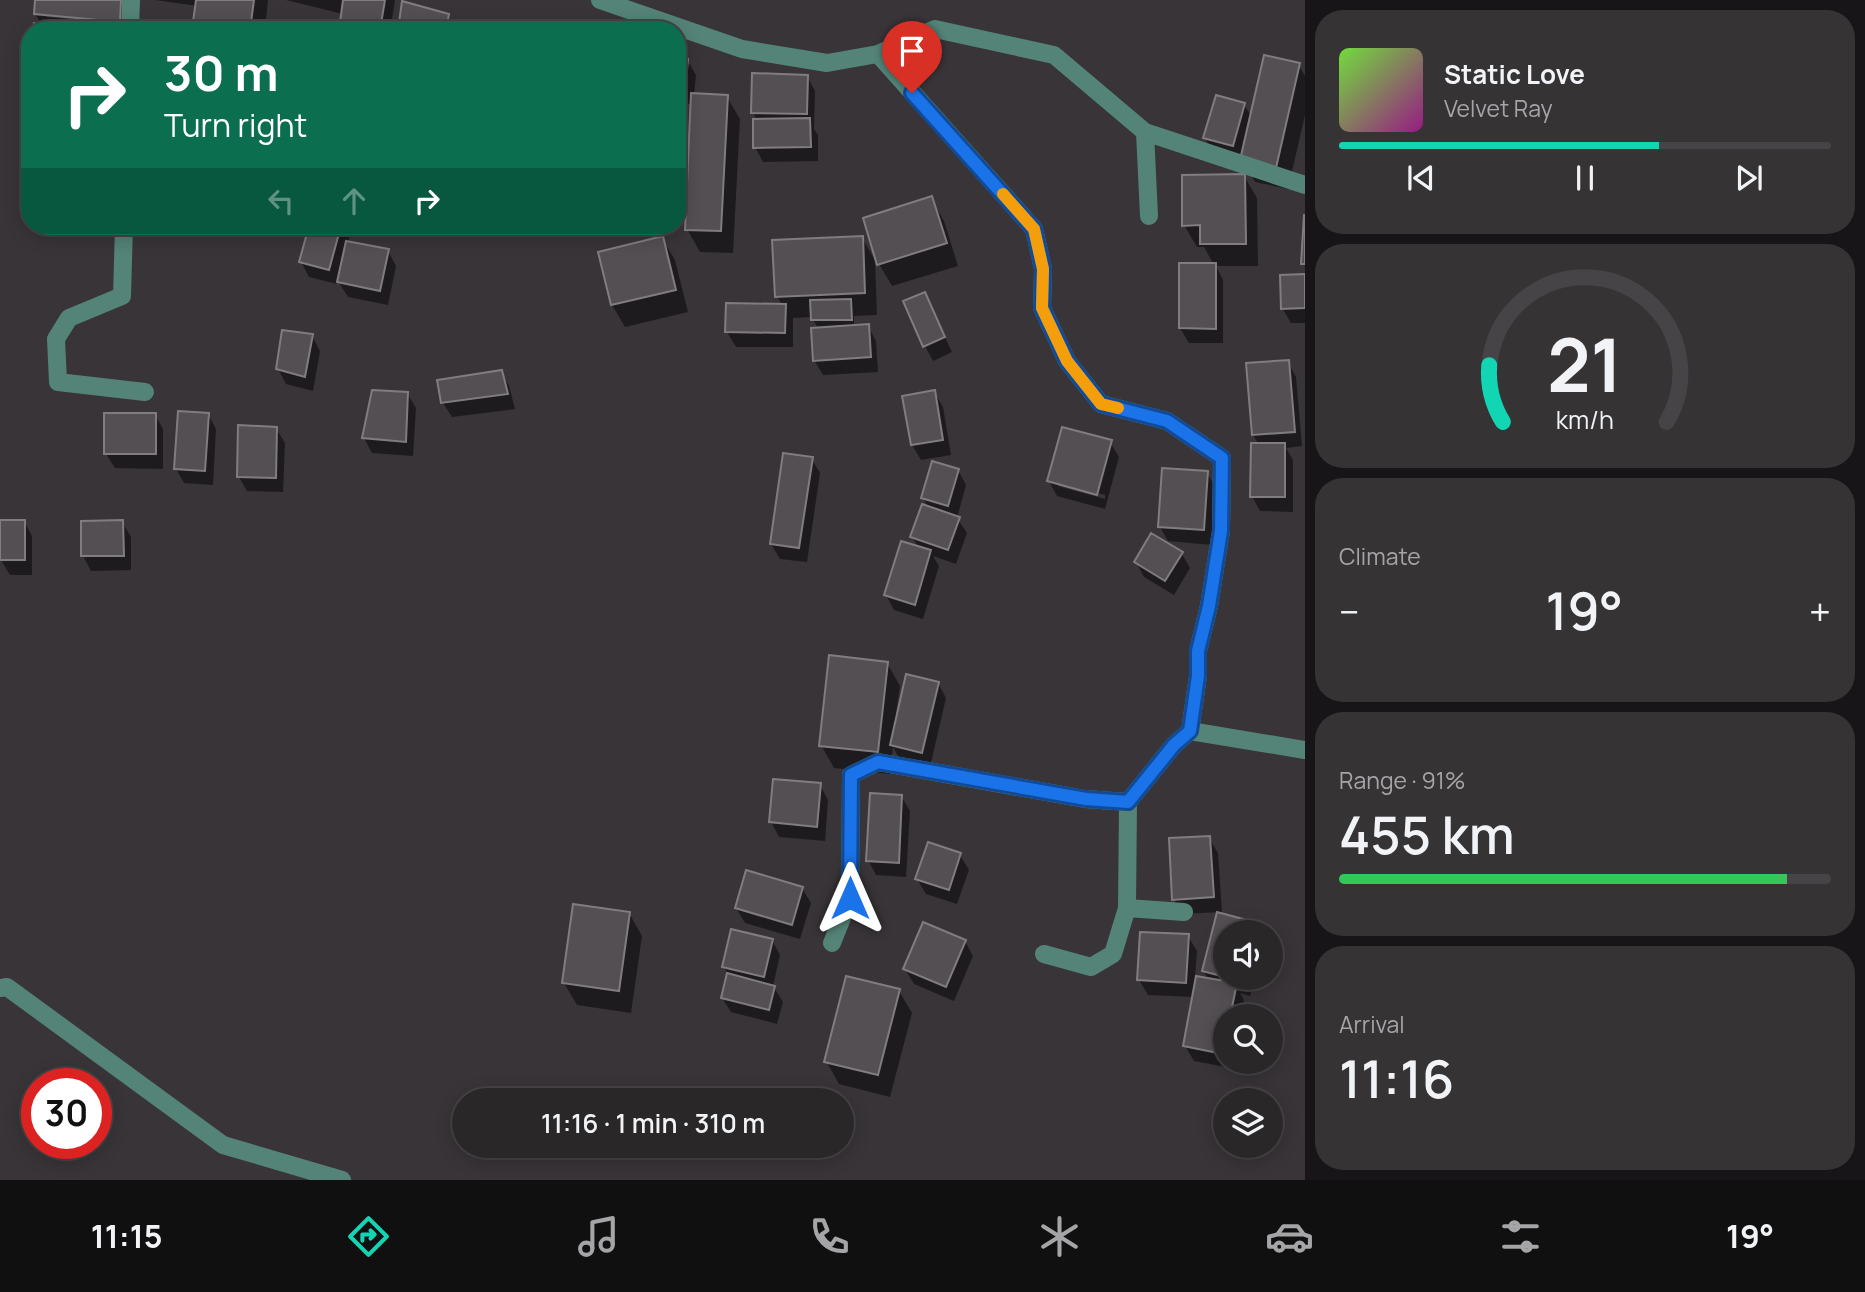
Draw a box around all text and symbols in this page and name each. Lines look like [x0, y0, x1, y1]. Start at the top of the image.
pin [882, 21, 942, 93]
icon: arrive [893, 32, 931, 70]
text: 30 m [164, 39, 279, 106]
icon: right [49, 49, 140, 140]
text: Static Love [1444, 56, 1585, 92]
text: Velvet Ray [1444, 92, 1553, 124]
text: Turn right [164, 103, 307, 147]
icon: previous [1402, 159, 1440, 197]
icon: pause [1566, 159, 1604, 197]
icon: next [1730, 159, 1768, 197]
icon: left [262, 182, 300, 220]
icon: ahead [335, 182, 373, 220]
icon: right [408, 182, 446, 220]
text: 21 [1547, 314, 1623, 414]
text: km/h [1556, 402, 1614, 437]
text: Climate [1339, 540, 1421, 572]
text: 19° [1545, 575, 1623, 646]
text: − [1339, 585, 1360, 637]
text: + [1809, 585, 1831, 637]
text: Range · 91% [1339, 764, 1465, 796]
text: 455 km [1339, 799, 1515, 870]
position arrow [813, 861, 887, 935]
map controls [1213, 920, 1283, 1158]
button: sound [1213, 920, 1283, 990]
button: search [1213, 1004, 1283, 1074]
text: Arrival [1339, 1008, 1405, 1040]
text: 11:16 [1339, 1043, 1454, 1114]
speed limit sign: 30 [21, 1068, 112, 1159]
button: layers [1213, 1088, 1283, 1158]
text: 11:16 · 1 min · 310 m [541, 1105, 765, 1141]
icon: directions [344, 1212, 393, 1261]
icon: music [574, 1212, 623, 1261]
icon: phone [805, 1212, 854, 1261]
icon: climate [1035, 1212, 1084, 1261]
icon: car [1265, 1212, 1314, 1261]
icon: filters [1496, 1212, 1545, 1261]
text: 11:15 [91, 1214, 162, 1258]
text: 19° [1726, 1214, 1774, 1258]

